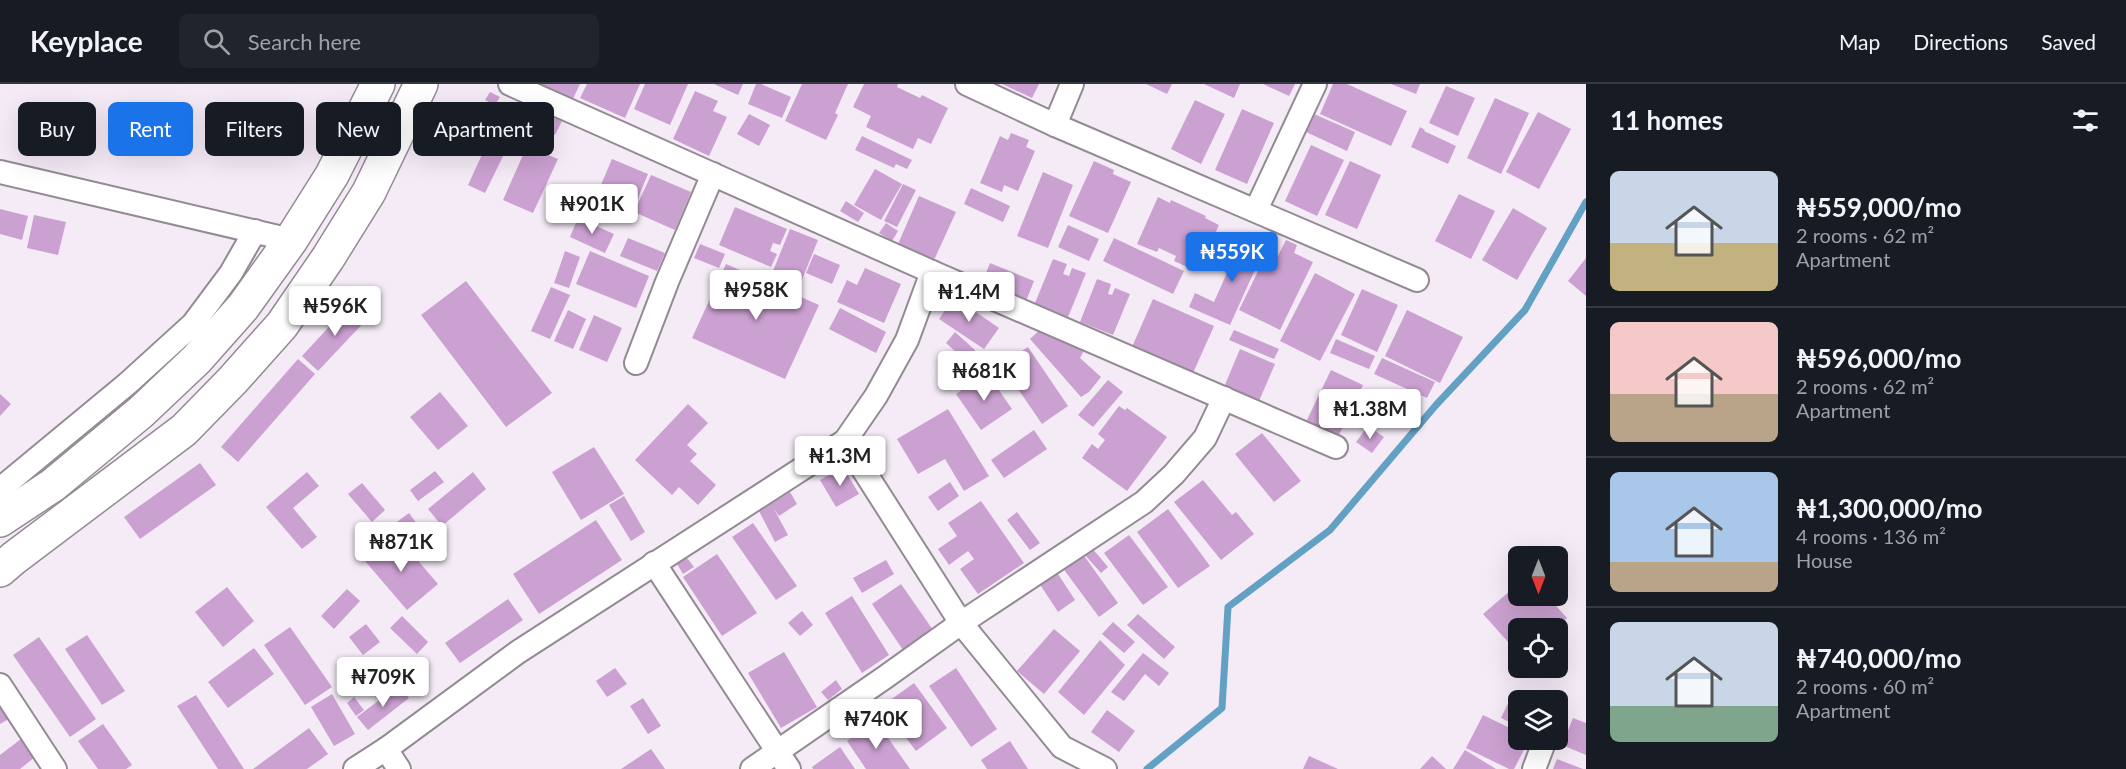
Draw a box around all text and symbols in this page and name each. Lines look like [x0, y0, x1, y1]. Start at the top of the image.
search box [179, 14, 599, 68]
text: Keyplace [30, 24, 143, 58]
icon: search [200, 25, 233, 58]
text: Search here [248, 28, 361, 55]
text: Map [1839, 29, 1880, 54]
text: Directions [1913, 29, 2008, 54]
text: Saved [2041, 29, 2096, 54]
chip: Buy [18, 102, 96, 156]
chip: Rent [108, 102, 193, 156]
chip: Filters [205, 102, 304, 156]
chip: New [316, 102, 401, 156]
chip: Apartment [413, 102, 554, 156]
text: 11 homes [1610, 104, 1723, 136]
icon: filters [2069, 104, 2102, 137]
pin: ₦901K [550, 184, 634, 235]
text: ₦901K [560, 191, 624, 215]
text: ₦559,000/mo [1796, 191, 1961, 223]
icon: home [1658, 195, 1730, 267]
text: 2 rooms · 62 m² [1796, 223, 1934, 247]
pin: ₦559K [1190, 232, 1274, 283]
text: ₦559K [1200, 239, 1264, 263]
text: Apartment [1796, 247, 1890, 271]
pin: ₦958K [714, 270, 798, 321]
pin: ₦1.4M [927, 272, 1011, 323]
text: ₦958K [724, 277, 788, 301]
text: ₦1.4M [938, 279, 1000, 303]
pin: ₦596K [293, 286, 377, 337]
text: ₦596K [303, 293, 367, 317]
text: ₦596,000/mo [1796, 342, 1961, 374]
icon: home [1658, 346, 1730, 418]
pin: ₦681K [942, 351, 1026, 402]
text: ₦681K [952, 358, 1016, 382]
text: 2 rooms · 62 m² [1796, 374, 1934, 398]
pin: ₦1.38M [1321, 389, 1419, 440]
text: ₦1.38M [1333, 396, 1407, 420]
text: Apartment [1796, 398, 1890, 422]
pin: ₦1.3M [798, 436, 882, 487]
text: ₦1.3M [809, 443, 871, 467]
text: ₦1,300,000/mo [1796, 492, 1983, 524]
icon: home [1658, 496, 1730, 568]
pin: ₦871K [359, 522, 443, 573]
text: 4 rooms · 136 m² [1796, 524, 1946, 548]
text: ₦871K [369, 529, 433, 553]
north arrow [1508, 546, 1568, 606]
map controls [1508, 546, 1568, 750]
text: House [1796, 548, 1853, 572]
button: locate [1508, 618, 1568, 678]
text: ₦740,000/mo [1796, 642, 1961, 674]
icon: home [1658, 646, 1730, 718]
pin: ₦709K [341, 657, 425, 708]
text: ₦709K [351, 664, 415, 688]
text: 2 rooms · 60 m² [1796, 674, 1934, 698]
button: layers [1508, 690, 1568, 750]
text: Apartment [1796, 698, 1890, 722]
pin: ₦740K [834, 699, 918, 750]
text: ₦740K [844, 706, 908, 730]

